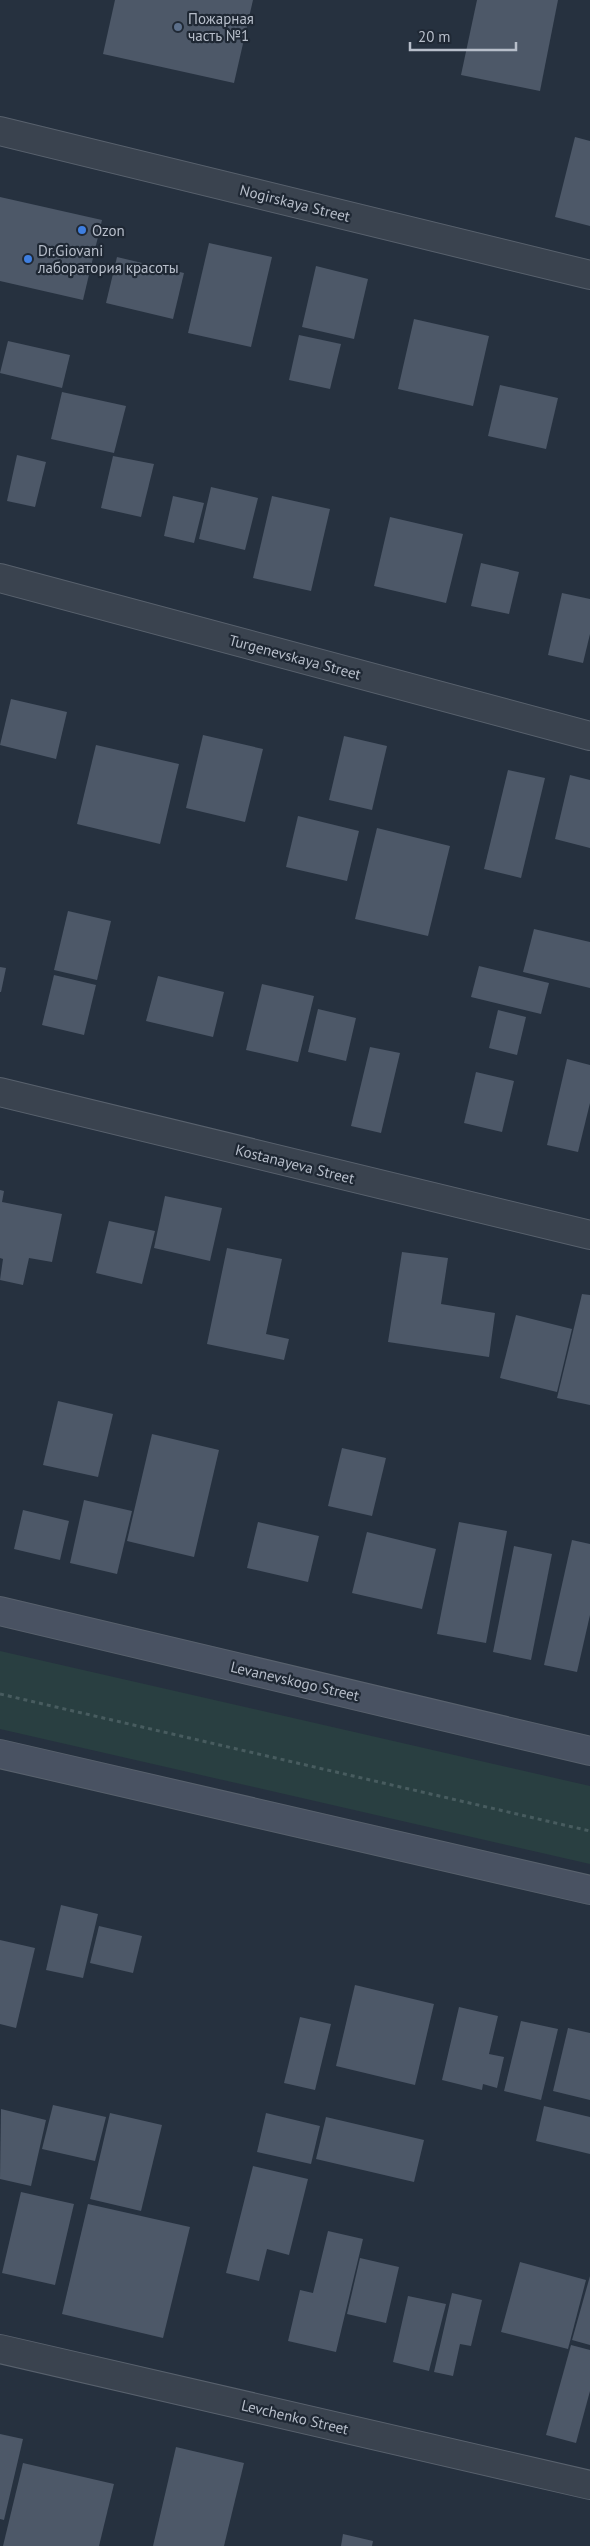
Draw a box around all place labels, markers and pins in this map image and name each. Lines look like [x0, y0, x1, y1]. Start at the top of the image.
place label: Пожарная часть №1 [188, 9, 254, 45]
marker: Пожарная часть №1 [172, 21, 184, 33]
place label: Ozon [92, 221, 125, 240]
marker: Ozon [76, 224, 88, 236]
place label: Dr.Giovani лаборатория красоты [37, 241, 179, 277]
marker: Dr.Giovani лаборатория красоты [22, 253, 34, 265]

